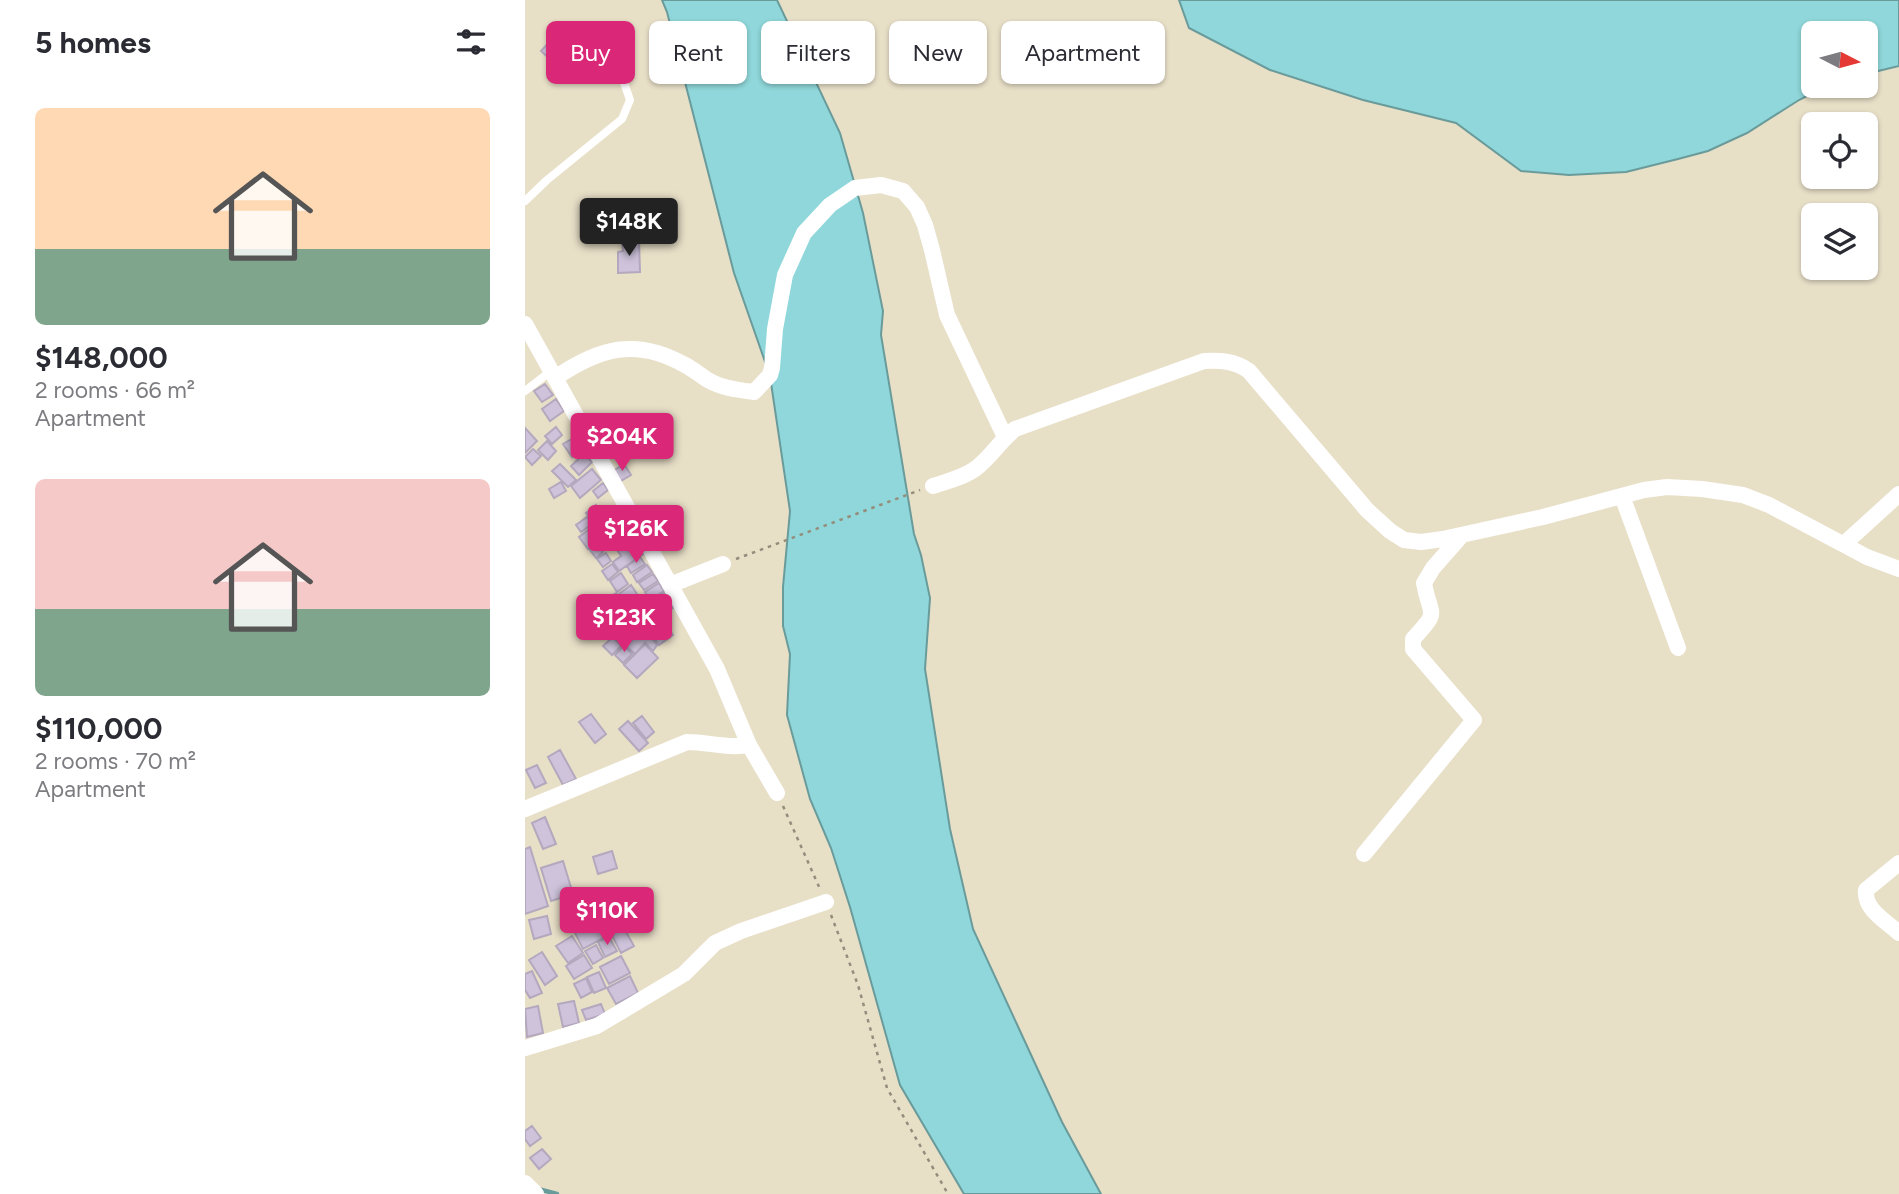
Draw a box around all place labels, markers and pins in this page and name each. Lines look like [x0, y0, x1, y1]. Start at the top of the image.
pin: $148K [580, 198, 678, 258]
pin: $204K [573, 414, 671, 473]
pin: $126K [587, 505, 685, 565]
pin: $123K [575, 594, 673, 654]
pin: $110K [558, 888, 656, 947]

